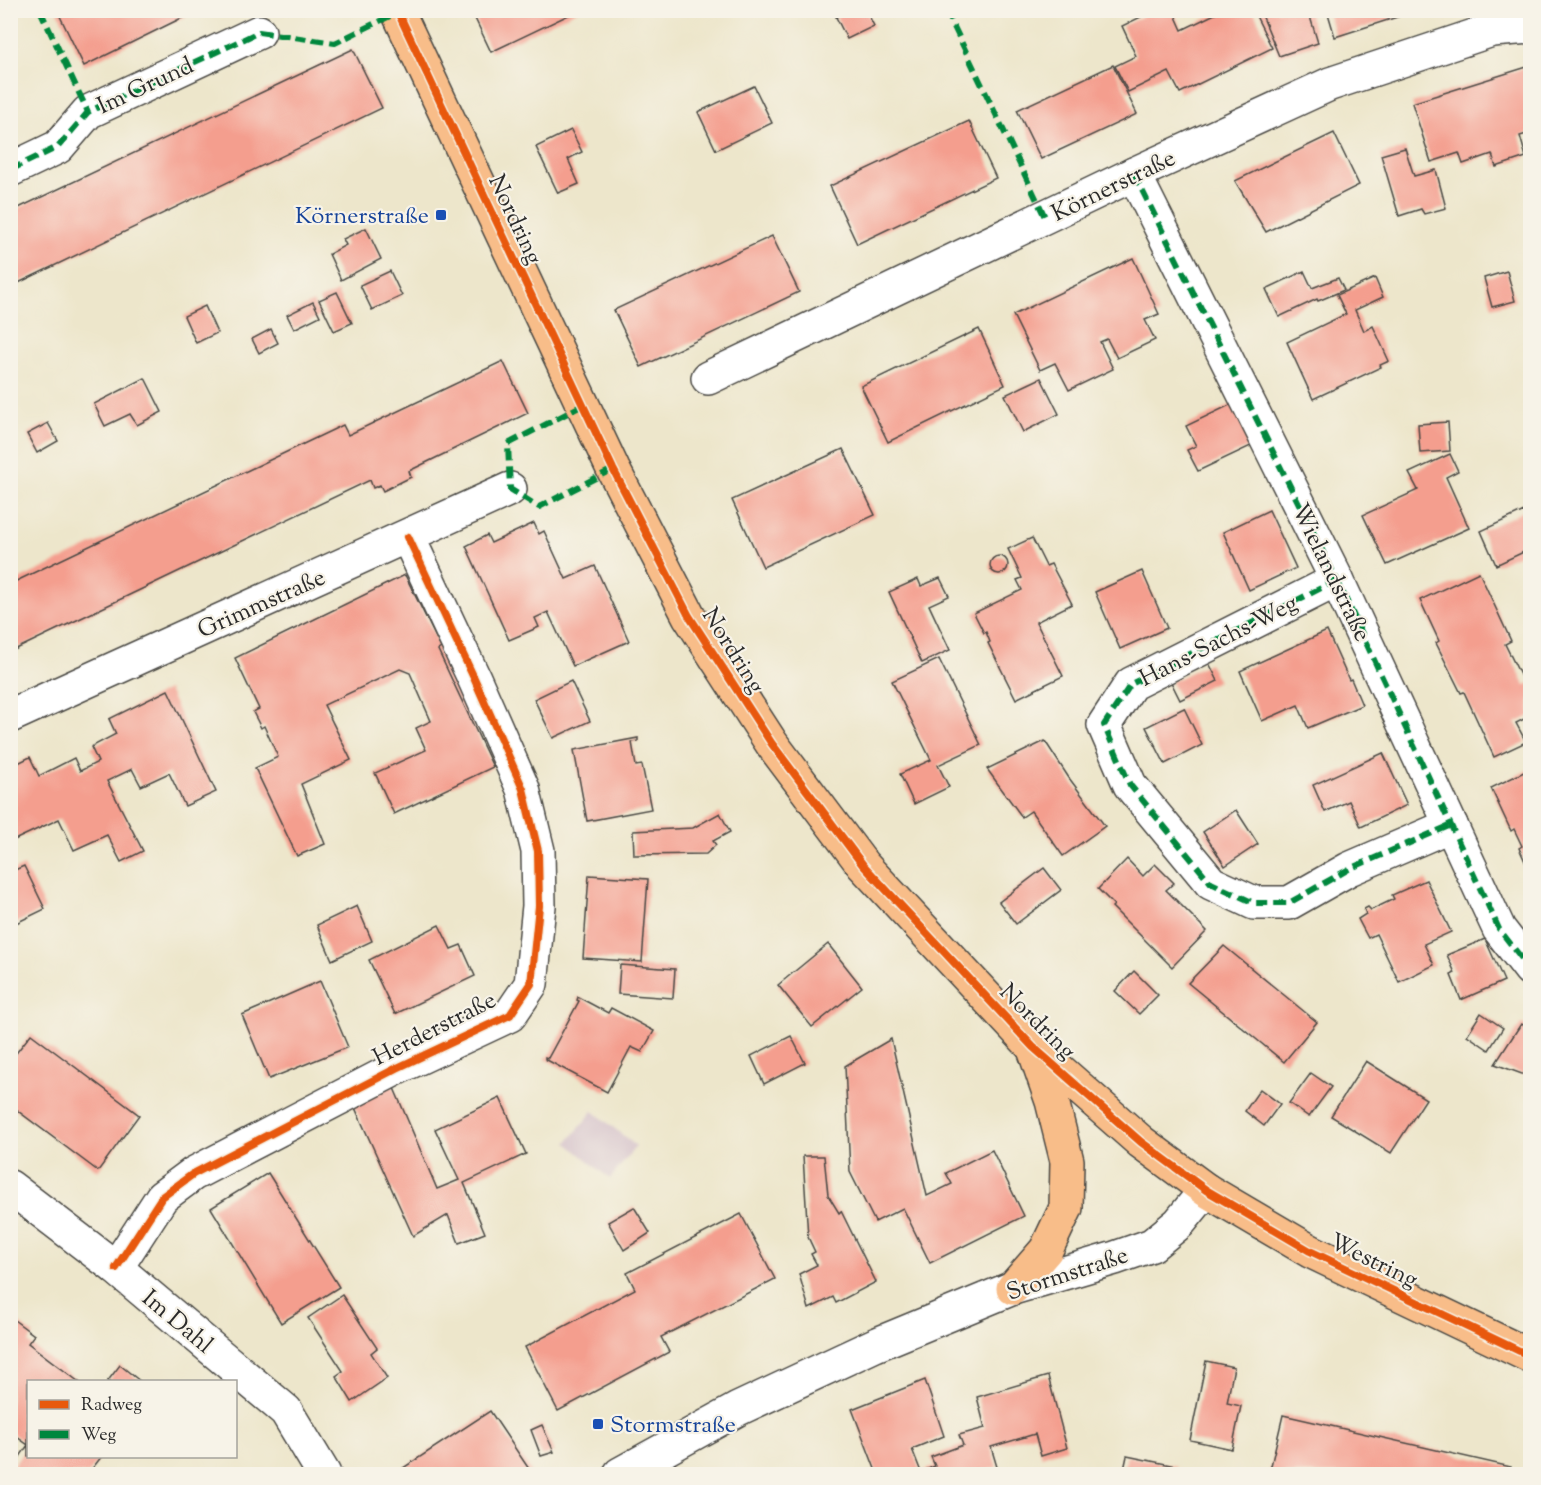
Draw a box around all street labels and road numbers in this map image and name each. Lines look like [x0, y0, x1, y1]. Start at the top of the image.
street label: Im Grund [92, 49, 200, 124]
street label: Körnerstraße [1046, 142, 1182, 231]
street label: Nordring [479, 169, 550, 271]
street label: Wielandstraße [1282, 498, 1378, 648]
street label: Grimmstraße [192, 561, 331, 648]
street label: Hans-Sachs-Weg [1134, 587, 1304, 696]
street label: Nordring [693, 601, 772, 701]
street label: Nordring [991, 977, 1083, 1068]
street label: Herderstraße [367, 984, 502, 1075]
street label: Westring [1323, 1226, 1423, 1298]
street label: Stormstraße [1002, 1239, 1133, 1311]
street label: Im Dahl [134, 1283, 220, 1363]

